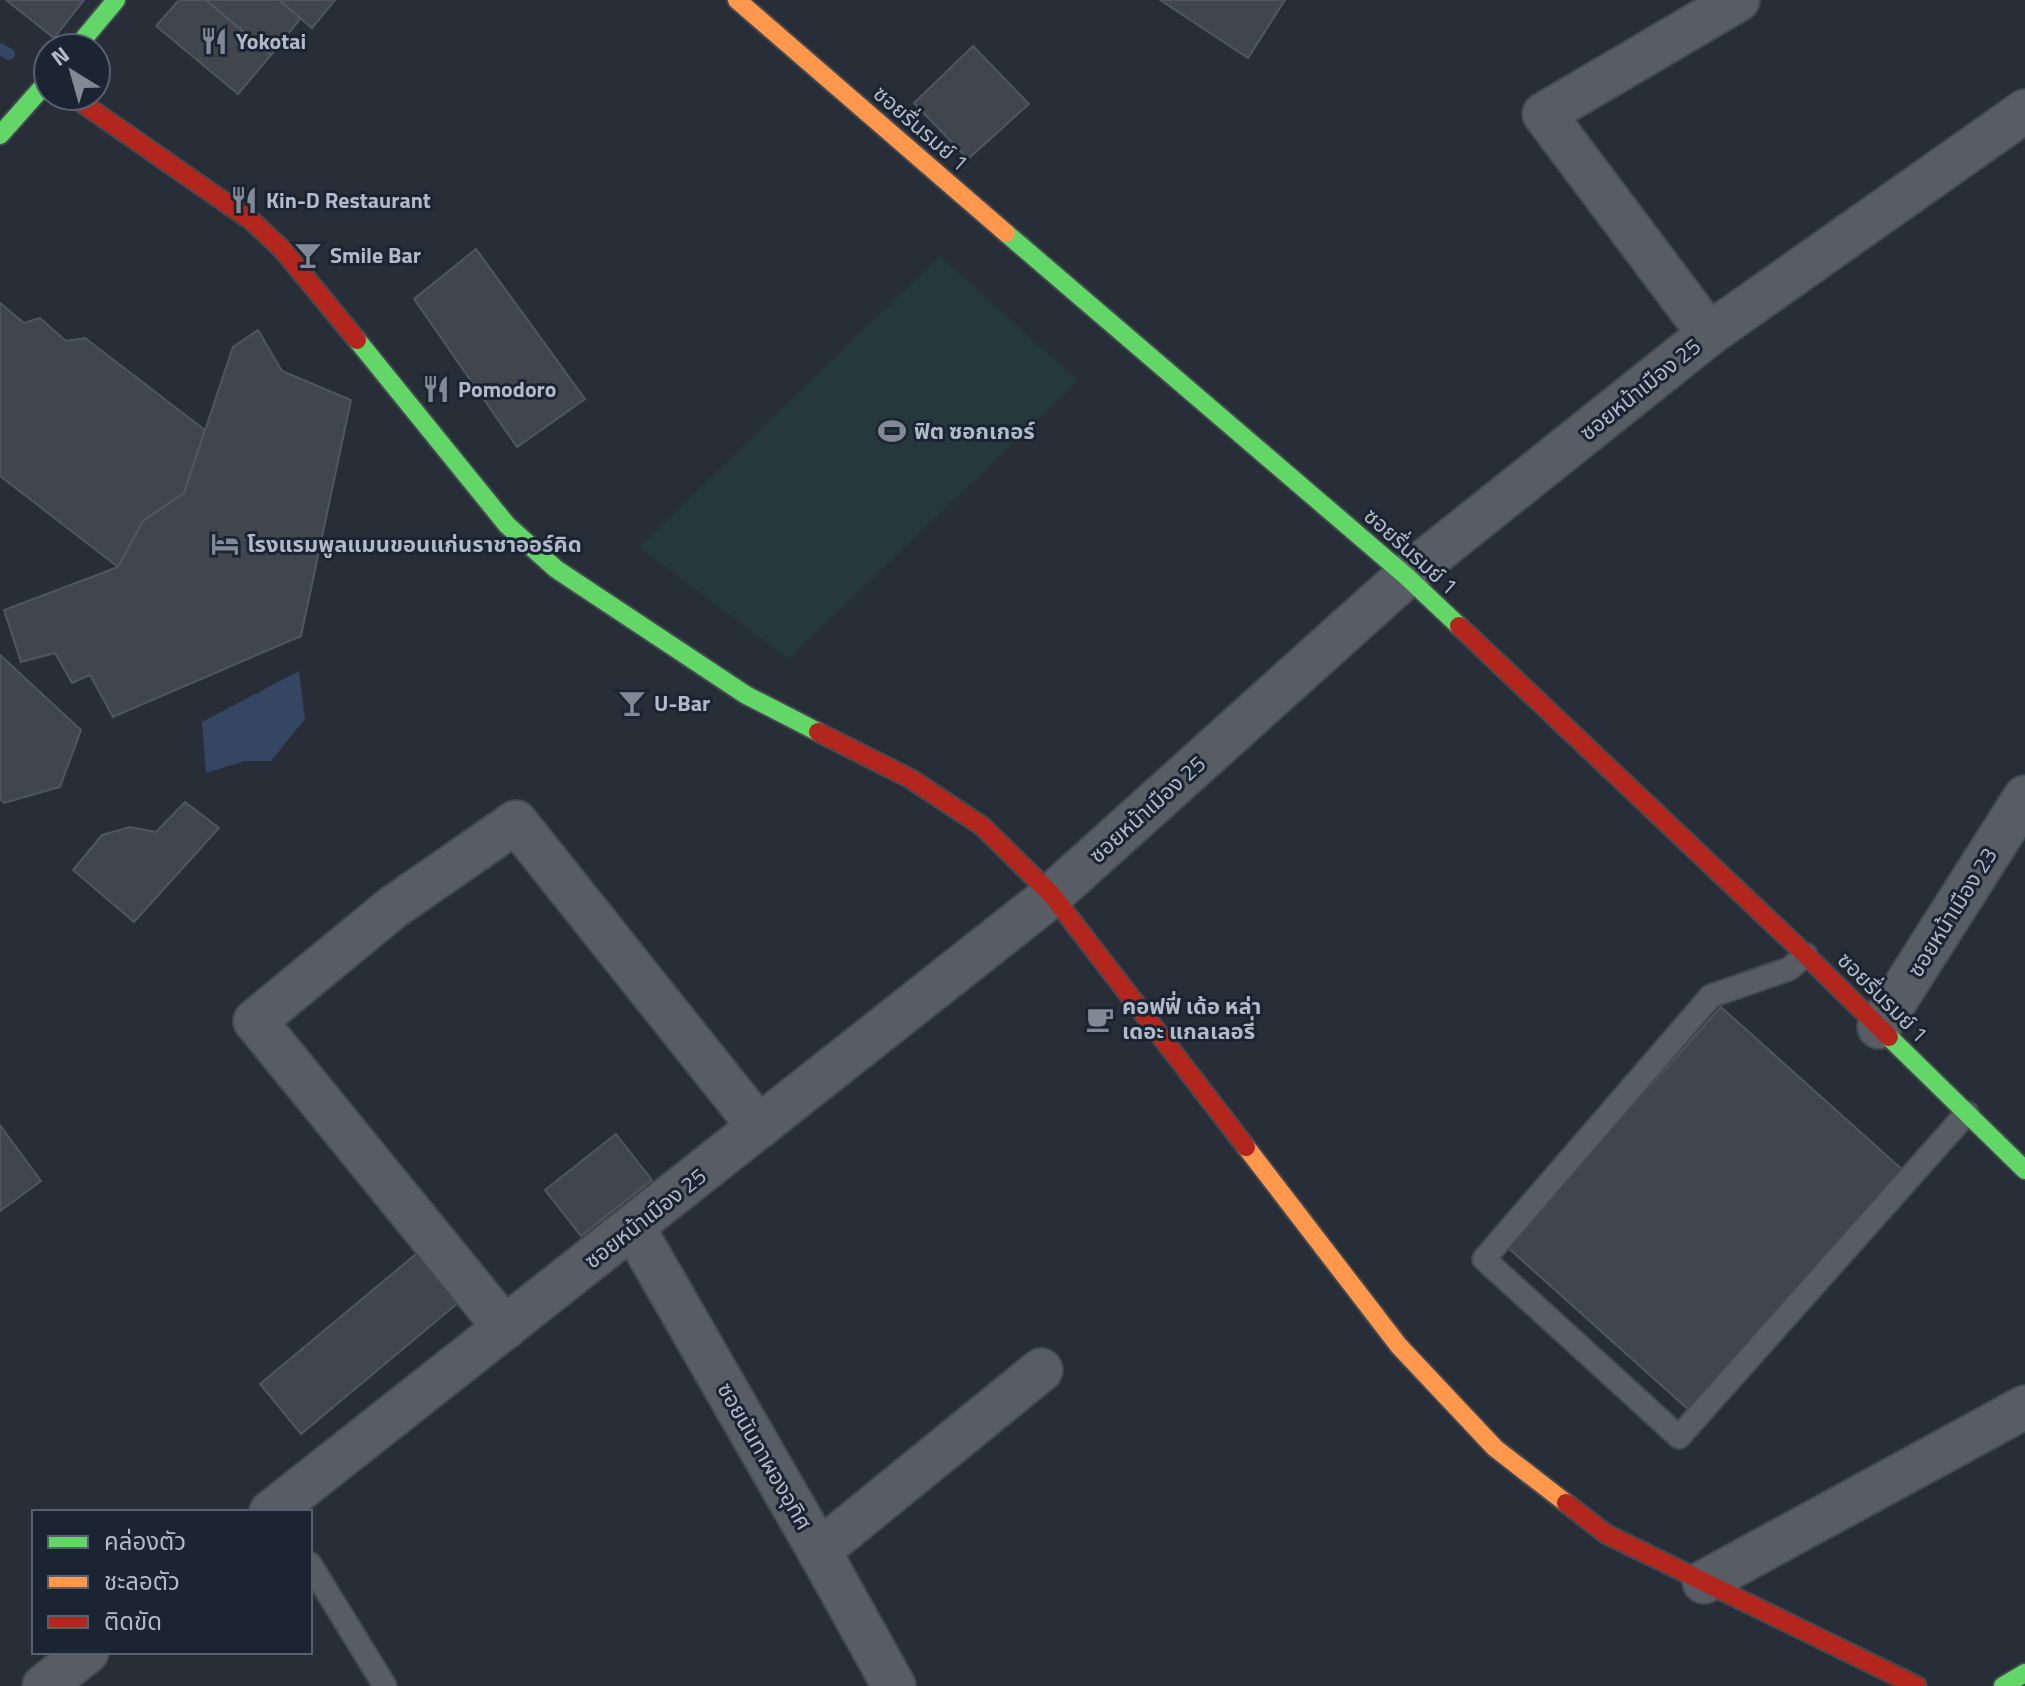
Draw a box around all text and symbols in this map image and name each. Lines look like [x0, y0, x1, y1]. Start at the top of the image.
place label: Yokotai [236, 24, 306, 58]
restaurant icon: Yokotai [199, 26, 229, 56]
north arrow [32, 32, 112, 112]
text: N [44, 38, 76, 74]
street label: ซอยรื่นรมย์ 1 [866, 77, 976, 179]
place label: Kin-D Restaurant [266, 183, 431, 217]
restaurant icon: Kin-D Restaurant [229, 185, 259, 215]
place label: Smile Bar [330, 238, 421, 272]
bar icon: Smile Bar [293, 240, 323, 270]
street label: ซอยหน้าเมือง 25 [1572, 329, 1708, 449]
place label: Pomodoro [458, 372, 557, 406]
restaurant icon: Pomodoro [421, 374, 451, 404]
place label: ฟิต ซอกเกอร์ [914, 414, 1035, 448]
sports icon: ฟิต ซอกเกอร์ [877, 416, 907, 446]
street label: ซอยรื่นรมย์ 1 [1356, 499, 1466, 603]
place label: โรงแรมพูลแมนขอนแก่นราชาออร์คิด [247, 527, 582, 561]
hotel icon: โรงแรมพูลแมนขอนแก่นราชาออร์คิด [210, 529, 240, 559]
place label: U-Bar [654, 686, 710, 720]
bar icon: U-Bar [617, 688, 647, 718]
street label: ซอยหน้าเมือง 25 [1081, 747, 1213, 871]
street label: ซอยหน้าเมือง 23 [1899, 841, 2005, 983]
street label: ซอยรื่นรมย์ 1 [1830, 944, 1936, 1050]
place label: คอฟฟี่ เด้อ หล่า เดอะ แกลเลอรี่ [1122, 989, 1261, 1048]
cafe icon: คอฟฟี่ เด้อ หล่า เดอะ แกลเลอรี่ [1085, 1004, 1115, 1034]
street label: ซอยหน้าเมือง 25 [577, 1159, 713, 1277]
street label: ซอยนันทาผองอุทิศ [709, 1376, 821, 1536]
legend [32, 1510, 312, 1654]
text: คล่องตัว [104, 1523, 186, 1559]
text: ชะลอตัว [104, 1563, 180, 1599]
text: ติดขัด [104, 1603, 162, 1639]

